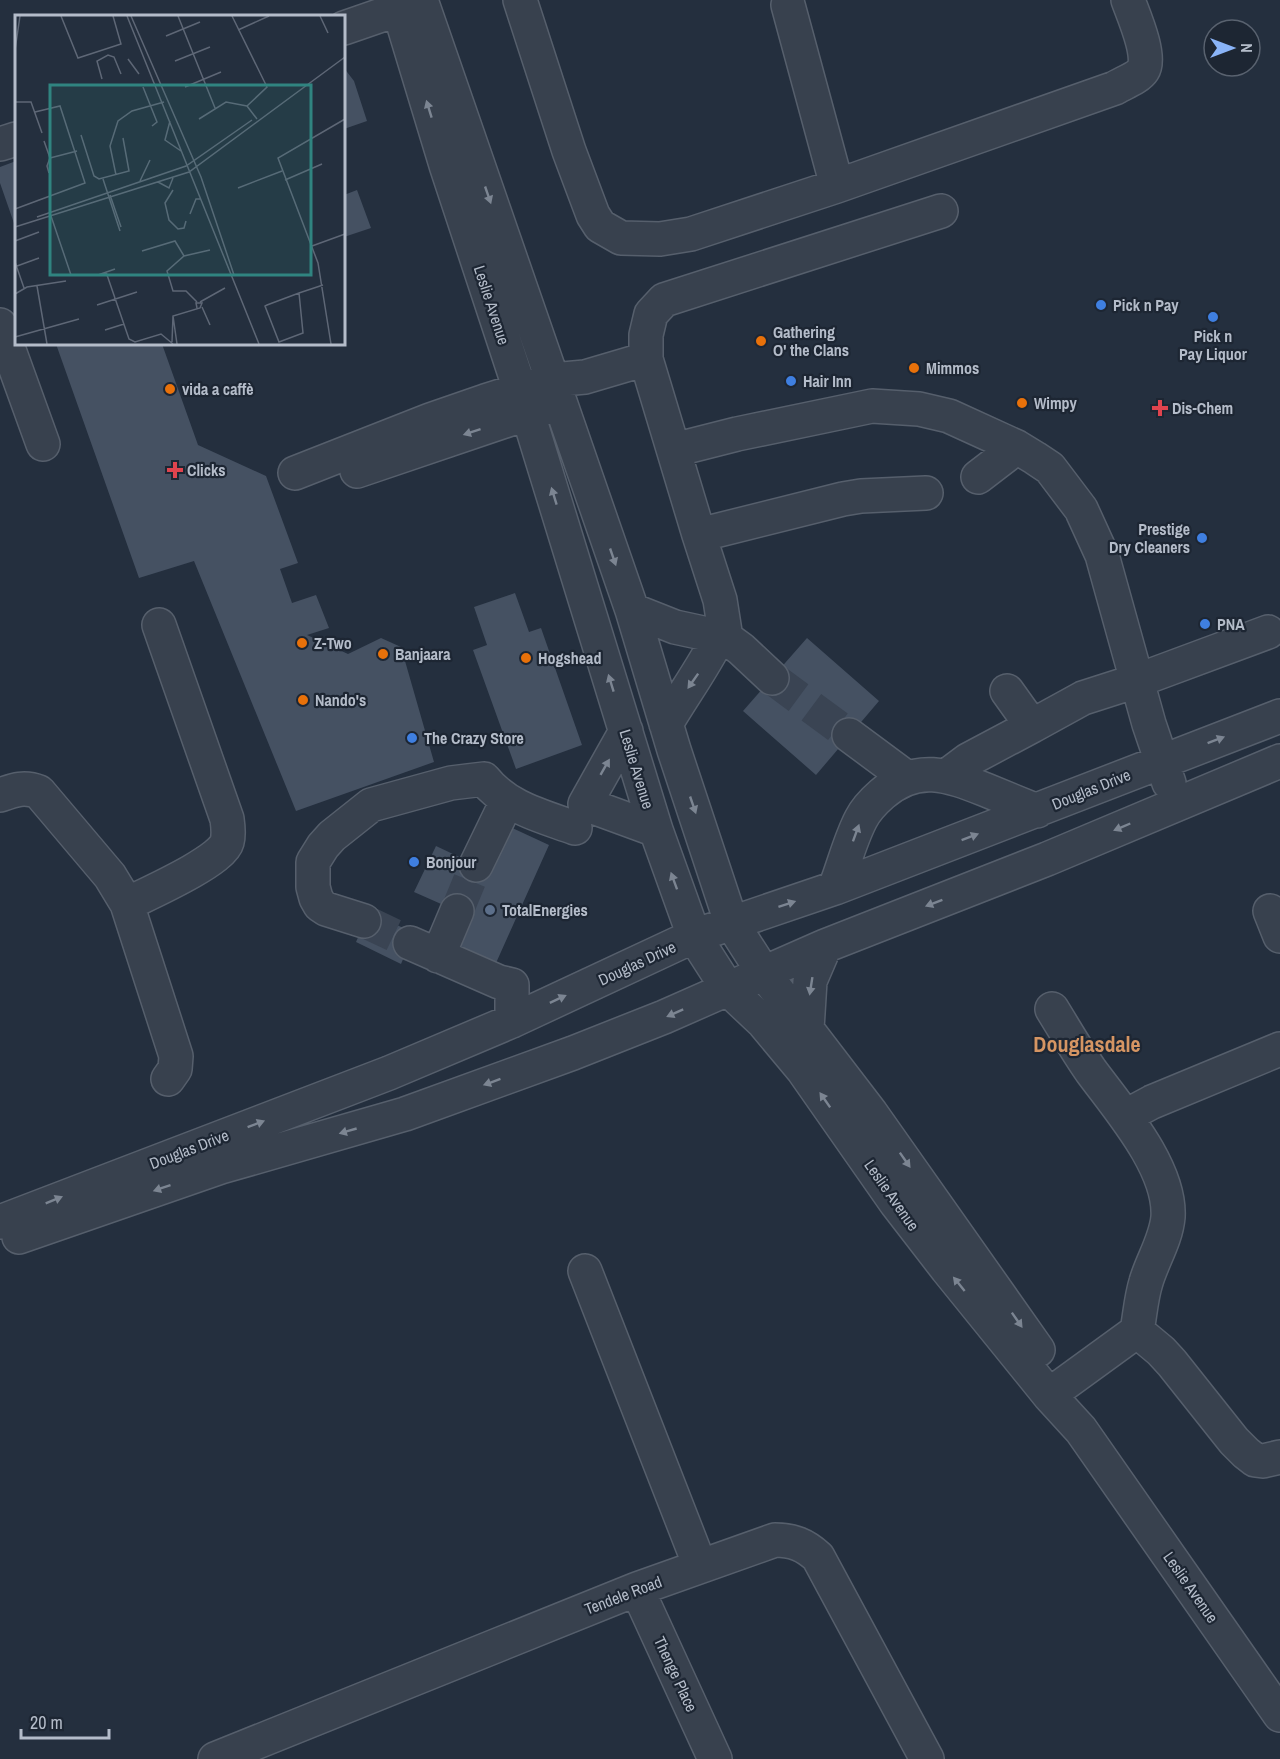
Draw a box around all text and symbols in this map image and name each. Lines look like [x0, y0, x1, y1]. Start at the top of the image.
inset map [15, 15, 345, 345]
north arrow [1202, 18, 1262, 78]
text: N [1236, 43, 1258, 53]
one-way arrow [424, 100, 433, 118]
one-way arrow [484, 186, 494, 204]
street label: Leslie Avenue [469, 263, 515, 347]
place label: Pick n Pay [1113, 294, 1179, 316]
marker: Pick n Pay [1094, 298, 1108, 312]
marker: Pick n Pay Liquor [1206, 310, 1220, 324]
place label: Gathering O' the Clans [773, 321, 849, 361]
place label: Pick n Pay Liquor [1179, 325, 1248, 365]
marker: Gathering O' the Clans [754, 334, 768, 348]
place label: Mimmos [926, 357, 979, 379]
marker: Mimmos [907, 361, 921, 375]
place label: Hair Inn [803, 370, 852, 392]
marker: Hair Inn [784, 374, 798, 388]
place label: vida a caffè [182, 378, 253, 400]
marker: vida a caffè [163, 382, 177, 396]
place label: Wimpy [1034, 392, 1078, 414]
marker: Wimpy [1015, 396, 1029, 410]
place label: Dis-Chem [1172, 397, 1233, 419]
marker: Dis-Chem [1153, 401, 1167, 415]
one-way arrow [463, 428, 481, 437]
place label: Clicks [187, 459, 226, 481]
marker: Clicks [168, 463, 182, 477]
one-way arrow [549, 487, 558, 505]
place label: Prestige Dry Cleaners [1109, 518, 1190, 558]
marker: Prestige Dry Cleaners [1195, 531, 1209, 545]
one-way arrow [609, 548, 619, 566]
place label: PNA [1217, 613, 1245, 635]
marker: PNA [1198, 617, 1212, 631]
place label: Z-Two [314, 632, 352, 654]
marker: Z-Two [295, 636, 309, 650]
place label: Banjaara [395, 643, 451, 665]
marker: Banjaara [376, 647, 390, 661]
place label: Hogshead [538, 647, 601, 669]
marker: Hogshead [519, 651, 533, 665]
one-way arrow [687, 673, 699, 689]
one-way arrow [606, 674, 615, 692]
place label: Nando's [315, 689, 366, 711]
marker: Nando's [296, 693, 310, 707]
street label: Leslie Avenue [614, 726, 660, 812]
place label: The Crazy Store [424, 727, 524, 749]
marker: The Crazy Store [405, 731, 419, 745]
one-way arrow [1207, 735, 1225, 745]
one-way arrow [600, 759, 610, 776]
street label: Douglas Drive [1048, 763, 1134, 815]
one-way arrow [688, 797, 698, 815]
one-way arrow [1112, 822, 1130, 832]
one-way arrow [851, 824, 861, 842]
one-way arrow [961, 831, 979, 841]
place label: Bonjour [426, 851, 477, 873]
marker: Bonjour [407, 855, 421, 869]
one-way arrow [669, 872, 679, 890]
one-way arrow [778, 898, 796, 908]
one-way arrow [924, 898, 942, 908]
place label: TotalEnergies [502, 899, 588, 921]
marker: TotalEnergies [483, 903, 497, 917]
street label: Douglas Drive [595, 935, 679, 991]
one-way arrow [806, 977, 815, 996]
one-way arrow [550, 995, 567, 1004]
one-way arrow [666, 1008, 683, 1017]
district label: Douglasdale [1033, 1029, 1141, 1059]
one-way arrow [483, 1078, 501, 1088]
one-way arrow [819, 1092, 831, 1108]
one-way arrow [247, 1119, 265, 1128]
street label: Douglas Drive [146, 1124, 232, 1174]
one-way arrow [339, 1127, 357, 1136]
one-way arrow [899, 1152, 911, 1168]
street label: Leslie Avenue [859, 1155, 925, 1235]
one-way arrow [153, 1183, 171, 1193]
one-way arrow [46, 1195, 64, 1205]
one-way arrow [953, 1277, 966, 1292]
one-way arrow [1011, 1311, 1023, 1327]
street label: Leslie Avenue [1158, 1547, 1224, 1627]
street label: Tendele Road [581, 1570, 665, 1620]
street label: Thenge Place [649, 1633, 703, 1715]
scale bar [21, 1702, 110, 1740]
text: 20 m [30, 1710, 63, 1735]

